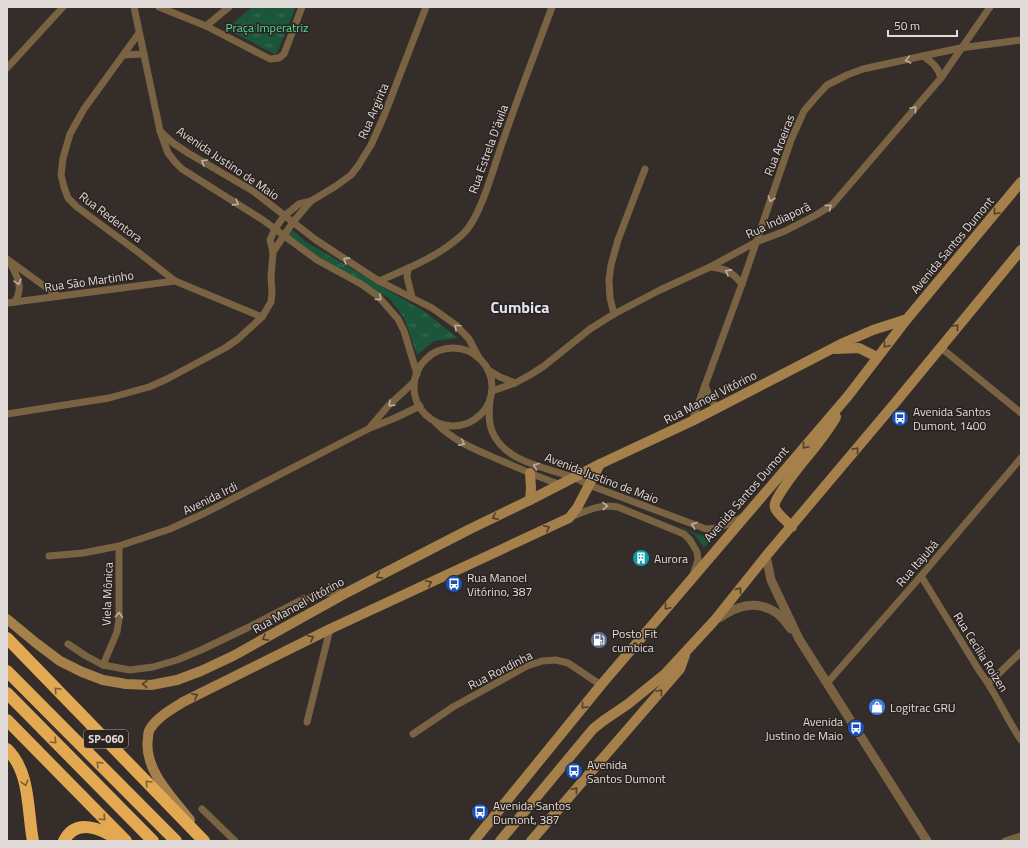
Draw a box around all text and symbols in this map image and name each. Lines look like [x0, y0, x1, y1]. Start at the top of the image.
scale bar [888, 12, 957, 38]
text: 50 m [894, 16, 920, 35]
park label: Praça Imperatriz [225, 18, 309, 37]
one-way arrow [905, 55, 912, 63]
street label: Rua Argirita [353, 80, 393, 142]
street label: Rua Estrela D'ávila [463, 102, 513, 196]
one-way arrow [909, 106, 916, 114]
street label: Rua Aroeiras [759, 111, 800, 178]
street label: Avenida Justino de Maio [173, 121, 283, 205]
one-way arrow [201, 160, 208, 167]
street label: Rua Redentora [75, 187, 147, 247]
street label: Avenida Santos Dumont [906, 192, 999, 298]
one-way arrow [767, 195, 775, 202]
street label: Rua Indiaporã [742, 197, 814, 243]
one-way arrow [232, 199, 239, 206]
one-way arrow [824, 205, 831, 212]
one-way arrow [994, 208, 1001, 215]
one-way arrow [343, 257, 350, 264]
street label: Rua São Martinho [43, 265, 135, 297]
one-way arrow [725, 269, 732, 276]
one-way arrow [13, 278, 22, 285]
one-way arrow [375, 293, 382, 300]
district label: Cumbica [490, 295, 550, 319]
one-way arrow [454, 325, 461, 332]
one-way arrow [952, 325, 959, 332]
one-way arrow [884, 340, 891, 347]
street label: Rua Manoel Vitórino [660, 365, 760, 429]
one-way arrow [388, 399, 396, 407]
place label: Avenida Santos Dumont, 1400 [913, 402, 991, 435]
bus stop icon: Avenida Santos Dumont, 1400 [890, 408, 910, 428]
one-way arrow [457, 438, 465, 446]
street label: Avenida Santos Dumont [699, 441, 794, 546]
one-way arrow [802, 441, 809, 449]
one-way arrow [852, 447, 859, 454]
street label: Avenida Justino de Maio [542, 448, 662, 508]
one-way arrow [533, 462, 540, 470]
street label: Avenida Irdi [179, 477, 241, 519]
one-way arrow [602, 502, 608, 510]
one-way arrow [491, 512, 499, 520]
one-way arrow [690, 522, 697, 530]
one-way arrow [543, 525, 550, 533]
street label: Rua Itajubá [891, 535, 943, 591]
building icon: Aurora [631, 548, 651, 568]
place label: Aurora [654, 549, 688, 568]
street label: Viela Mônica [96, 562, 118, 626]
place label: Rua Manoel Vitórino, 387 [467, 568, 532, 601]
street label: Rua Manoel Vitórino [249, 572, 347, 638]
one-way arrow [376, 572, 383, 579]
bus stop icon: Rua Manoel Vitórino, 387 [444, 574, 464, 594]
one-way arrow [425, 580, 432, 588]
one-way arrow [734, 588, 741, 595]
one-way arrow [665, 602, 672, 610]
street label: Rua Cecília Roizen [949, 608, 1013, 696]
one-way arrow [115, 612, 124, 618]
place label: Posto Fit cumbica [612, 624, 658, 657]
fuel station icon: Posto Fit cumbica [589, 630, 609, 650]
one-way arrow [262, 634, 269, 641]
one-way arrow [307, 635, 315, 643]
street label: Rua Rondinha [464, 646, 536, 694]
one-way arrow [142, 680, 148, 689]
one-way arrow [54, 687, 62, 695]
one-way arrow [656, 689, 663, 697]
one-way arrow [191, 693, 199, 701]
shop icon: Logitrac GRU [867, 697, 887, 717]
place label: Logitrac GRU [890, 698, 956, 717]
one-way arrow [581, 702, 588, 709]
place label: Avenida Justino de Maio [765, 712, 843, 745]
bus stop icon: Avenida Justino de Maio [846, 718, 866, 738]
road number: SP-060 [84, 730, 128, 748]
one-way arrow [49, 736, 57, 744]
place label: Avenida Santos Dumont [587, 755, 667, 788]
one-way arrow [96, 761, 104, 769]
bus stop icon: Avenida Santos Dumont [564, 761, 584, 781]
one-way arrow [20, 779, 29, 786]
one-way arrow [145, 780, 153, 788]
one-way arrow [571, 788, 578, 795]
place label: Avenida Santos Dumont, 387 [493, 796, 571, 829]
bus stop icon: Avenida Santos Dumont, 387 [470, 802, 490, 822]
one-way arrow [98, 813, 106, 821]

